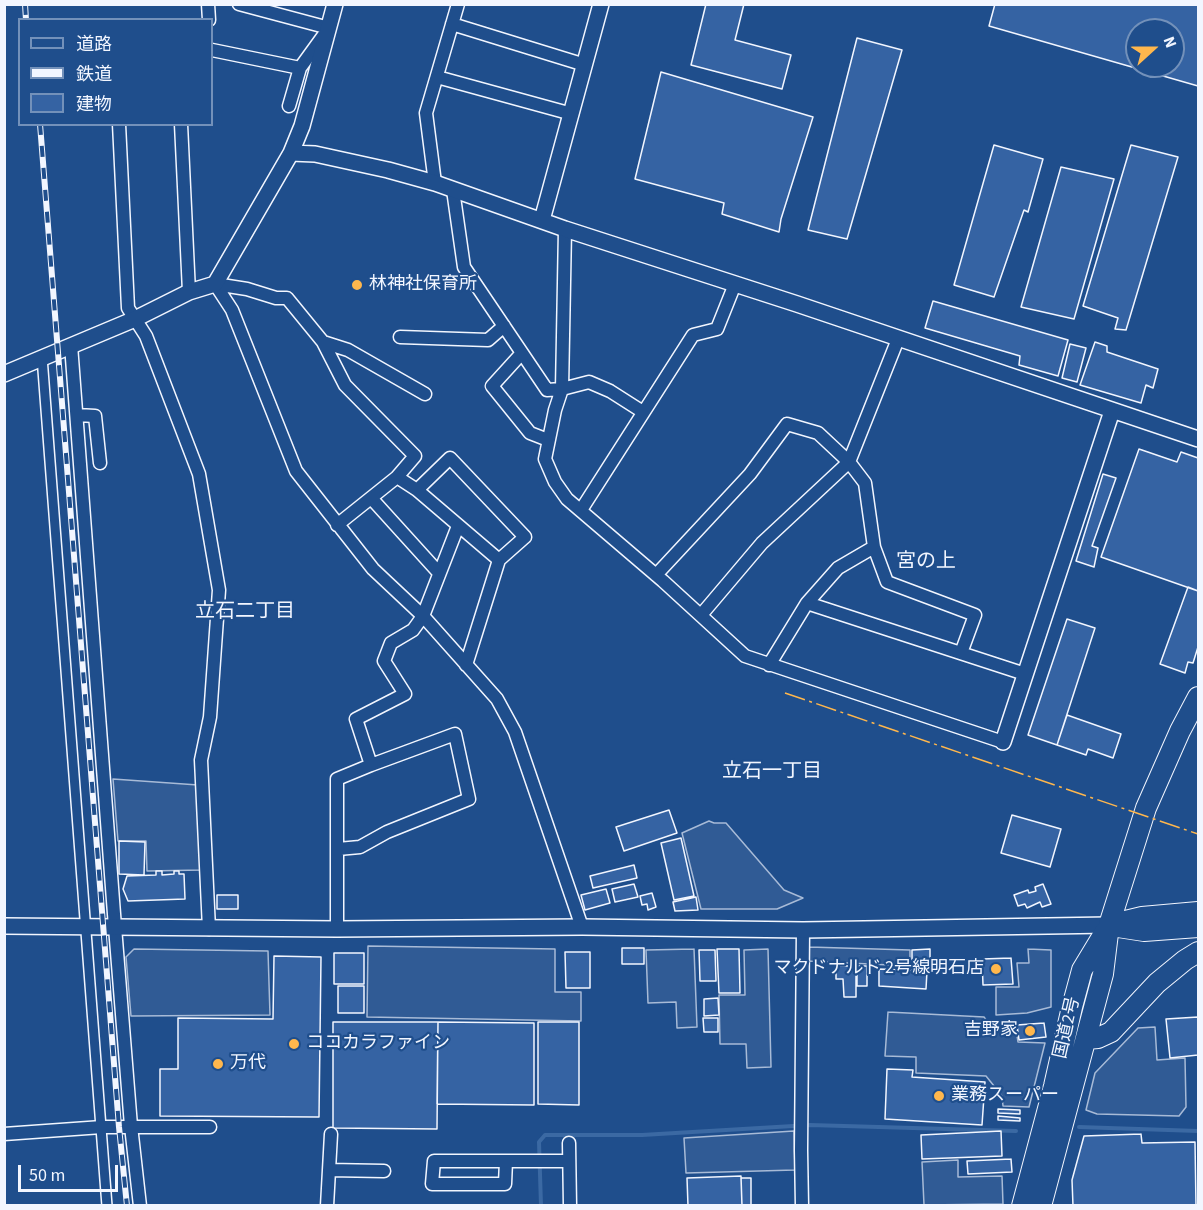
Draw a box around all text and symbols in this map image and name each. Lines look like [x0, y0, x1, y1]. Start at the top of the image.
legend [18, 18, 213, 126]
north arrow [1125, 18, 1185, 78]
text: 道路 [76, 32, 112, 57]
text: N [1158, 33, 1182, 51]
text: 鉄道 [76, 62, 112, 87]
text: 建物 [76, 92, 112, 117]
place label: 林神社保育所 [369, 274, 477, 296]
marker: 林神社保育所 [350, 278, 364, 292]
district label: 宮の上 [896, 551, 956, 575]
district label: 立石二丁目 [195, 601, 295, 625]
district label: 立石一丁目 [722, 761, 822, 785]
place label: マクドナルド 2号線明石店 [773, 958, 984, 980]
marker: マクドナルド 2号線明石店 [989, 962, 1003, 976]
street label: 国道2号 [1050, 995, 1086, 1061]
place label: 吉野家 [964, 1020, 1018, 1042]
marker: 吉野家 [1023, 1024, 1037, 1038]
place label: ココカラファイン [306, 1033, 450, 1055]
marker: ココカラファイン [287, 1037, 301, 1051]
place label: 万代 [230, 1053, 266, 1075]
marker: 万代 [211, 1057, 225, 1071]
place label: 業務スーパー [951, 1085, 1059, 1107]
marker: 業務スーパー [932, 1089, 946, 1103]
scale bar [21, 1153, 122, 1191]
text: 50 m [29, 1163, 65, 1188]

